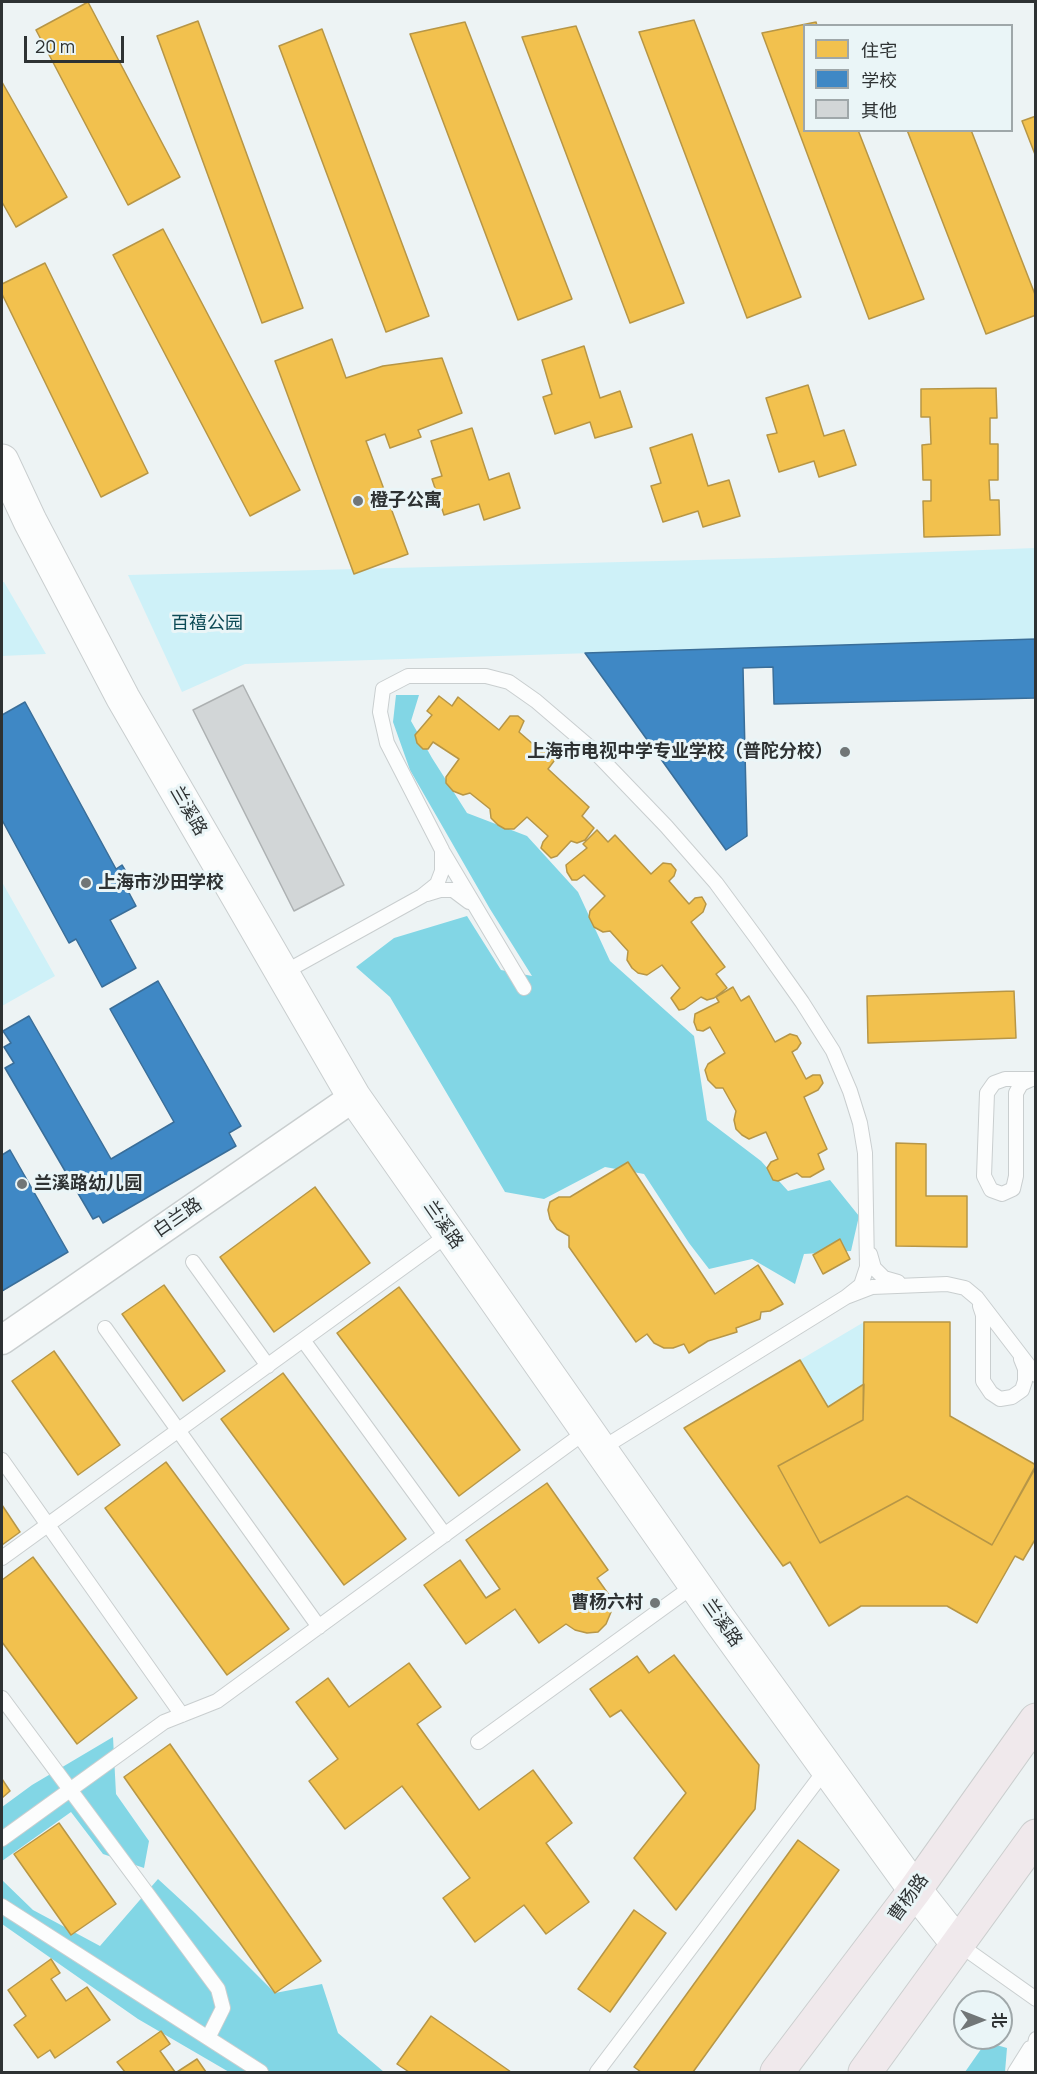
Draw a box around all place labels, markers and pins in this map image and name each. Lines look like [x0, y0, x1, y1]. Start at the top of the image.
place label: 橙子公寓 [370, 490, 442, 512]
marker: 橙子公寓 [351, 494, 365, 508]
place label: 上海市电视中学专业学校（普陀分校） [527, 741, 833, 763]
marker: 上海市电视中学专业学校（普陀分校） [838, 745, 852, 759]
place label: 上海市沙田学校 [98, 872, 224, 894]
marker: 上海市沙田学校 [79, 876, 93, 890]
place label: 兰溪路幼儿园 [34, 1173, 142, 1195]
marker: 兰溪路幼儿园 [15, 1177, 29, 1191]
place label: 曹杨六村 [571, 1592, 643, 1614]
marker: 曹杨六村 [648, 1596, 662, 1610]

